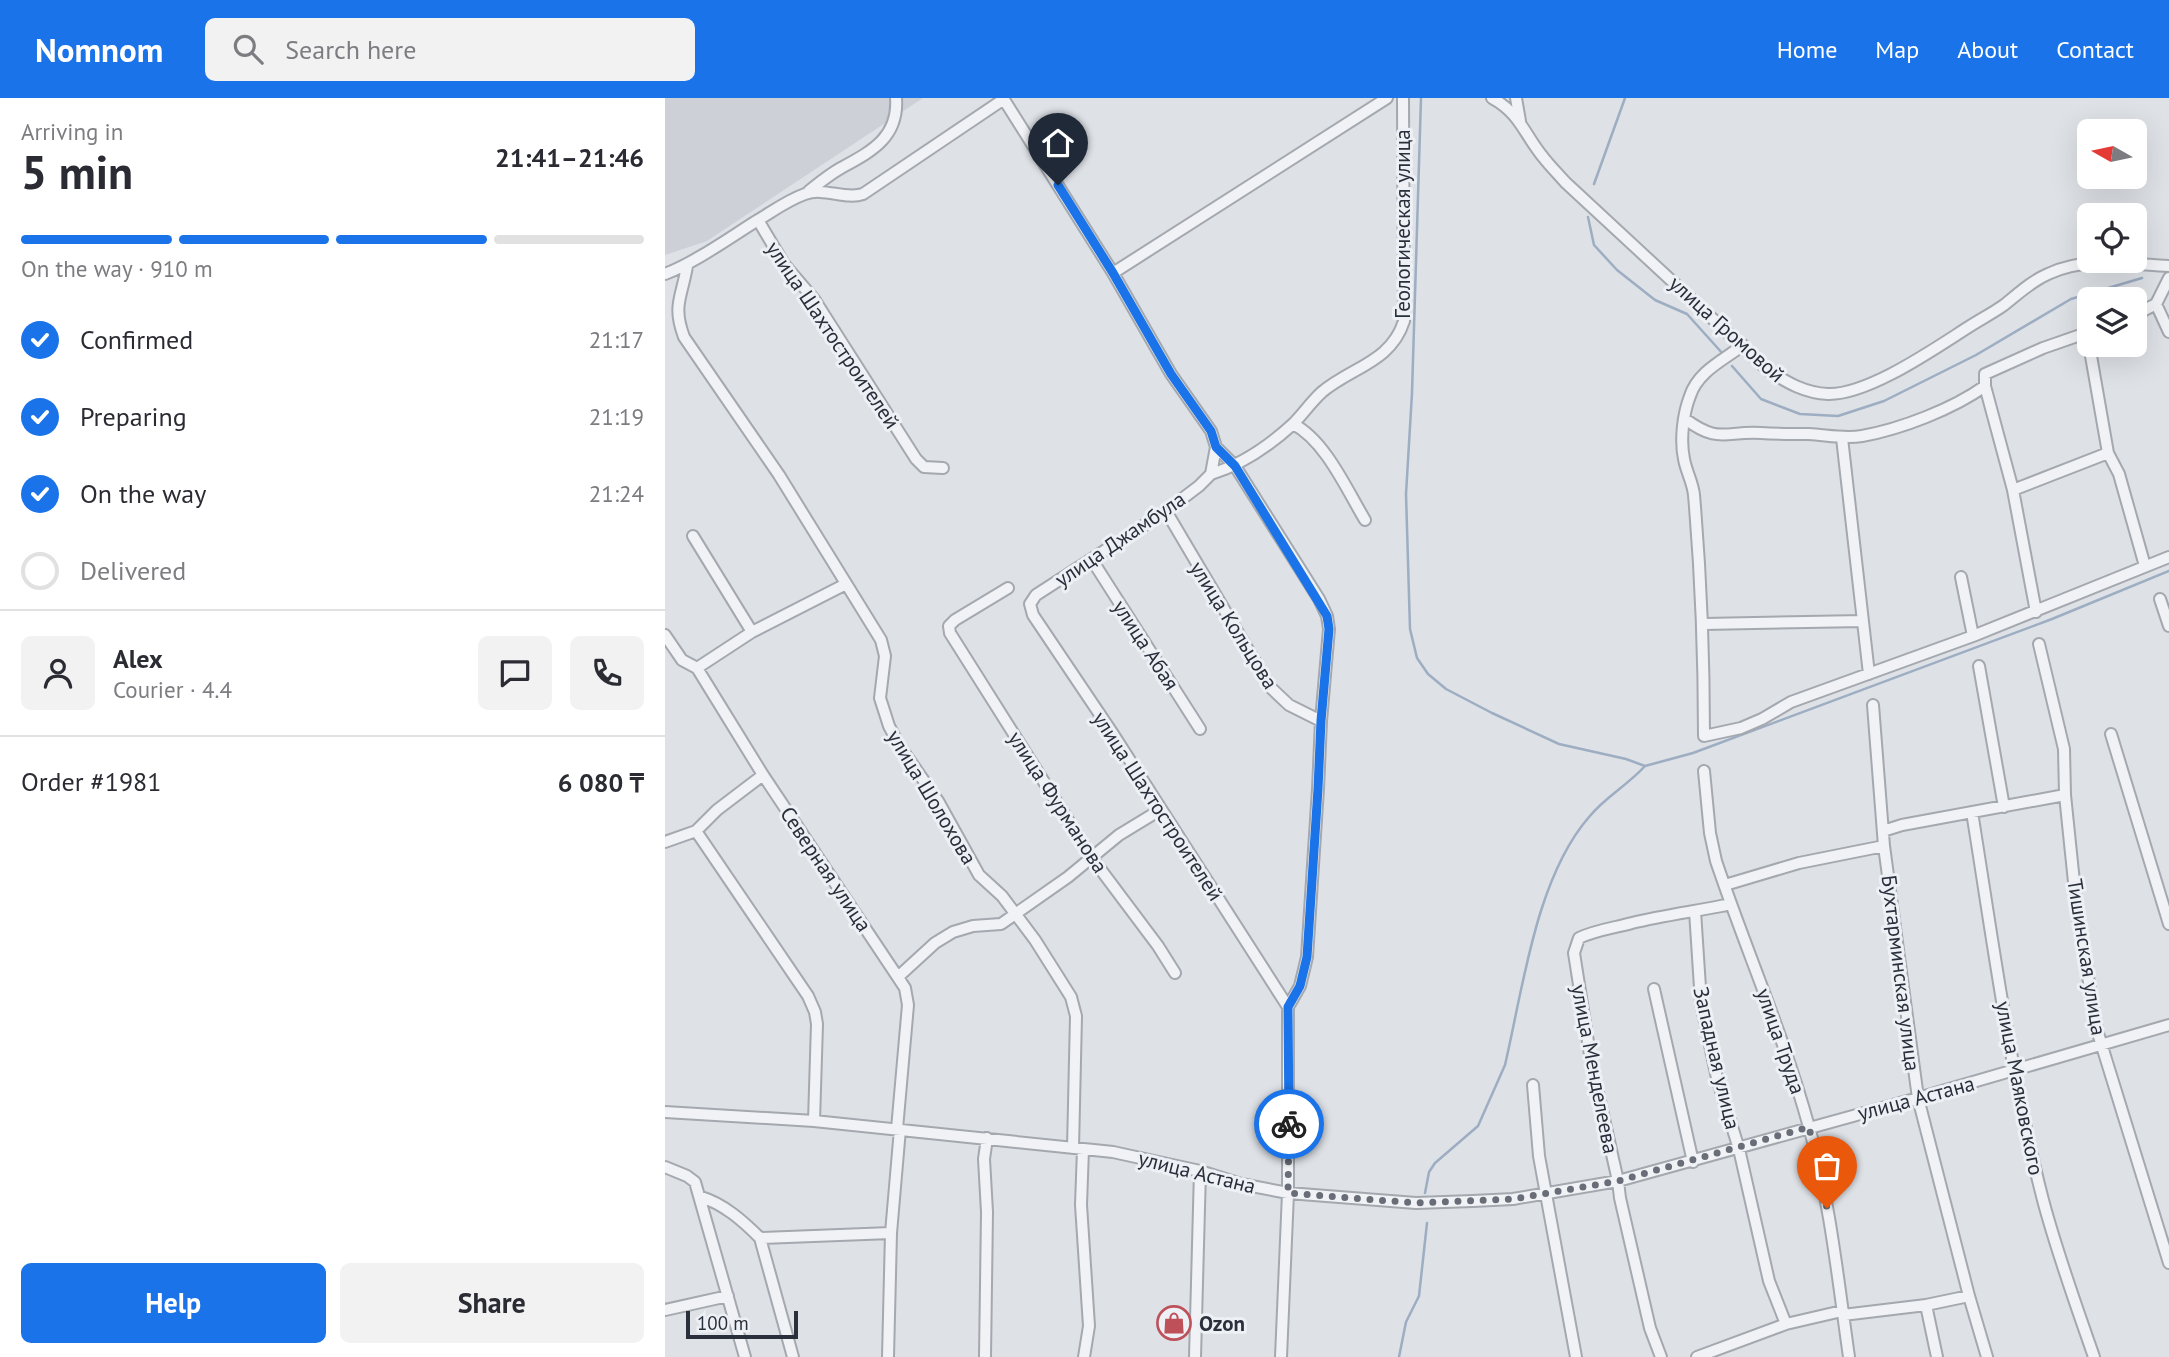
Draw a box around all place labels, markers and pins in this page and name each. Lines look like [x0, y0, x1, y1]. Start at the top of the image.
pin [1028, 113, 1088, 185]
pin [1797, 1136, 1857, 1208]
shop icon: Ozon [1155, 1304, 1193, 1342]
place label: Ozon [1199, 1310, 1245, 1337]

